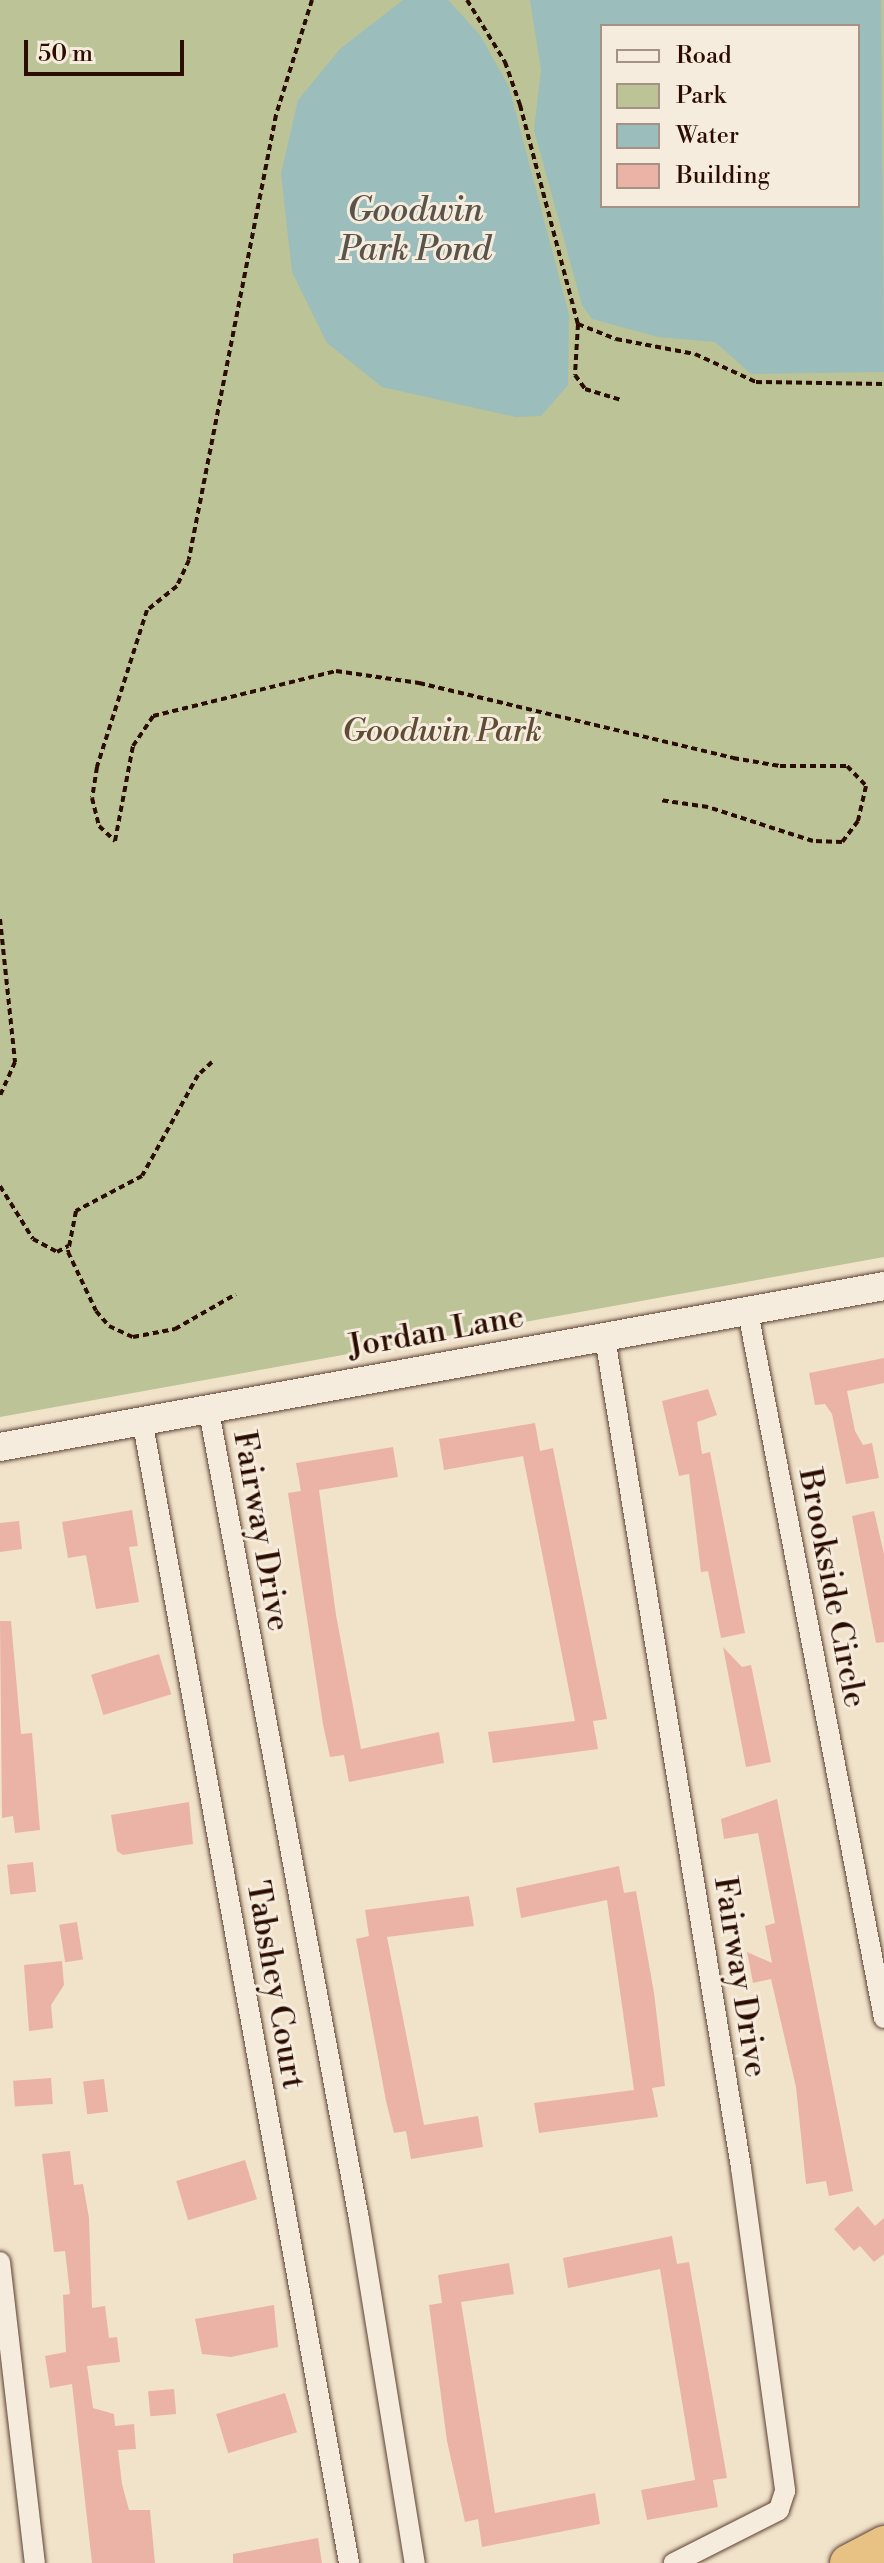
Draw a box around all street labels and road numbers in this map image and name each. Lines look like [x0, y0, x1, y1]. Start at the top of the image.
street label: Jordan Lane [345, 1298, 527, 1366]
street label: Fairway Drive [224, 1428, 298, 1634]
street label: Brookside Circle [790, 1465, 874, 1711]
street label: Fairway Drive [705, 1874, 775, 2080]
street label: Tabshey Court [238, 1878, 312, 2092]

